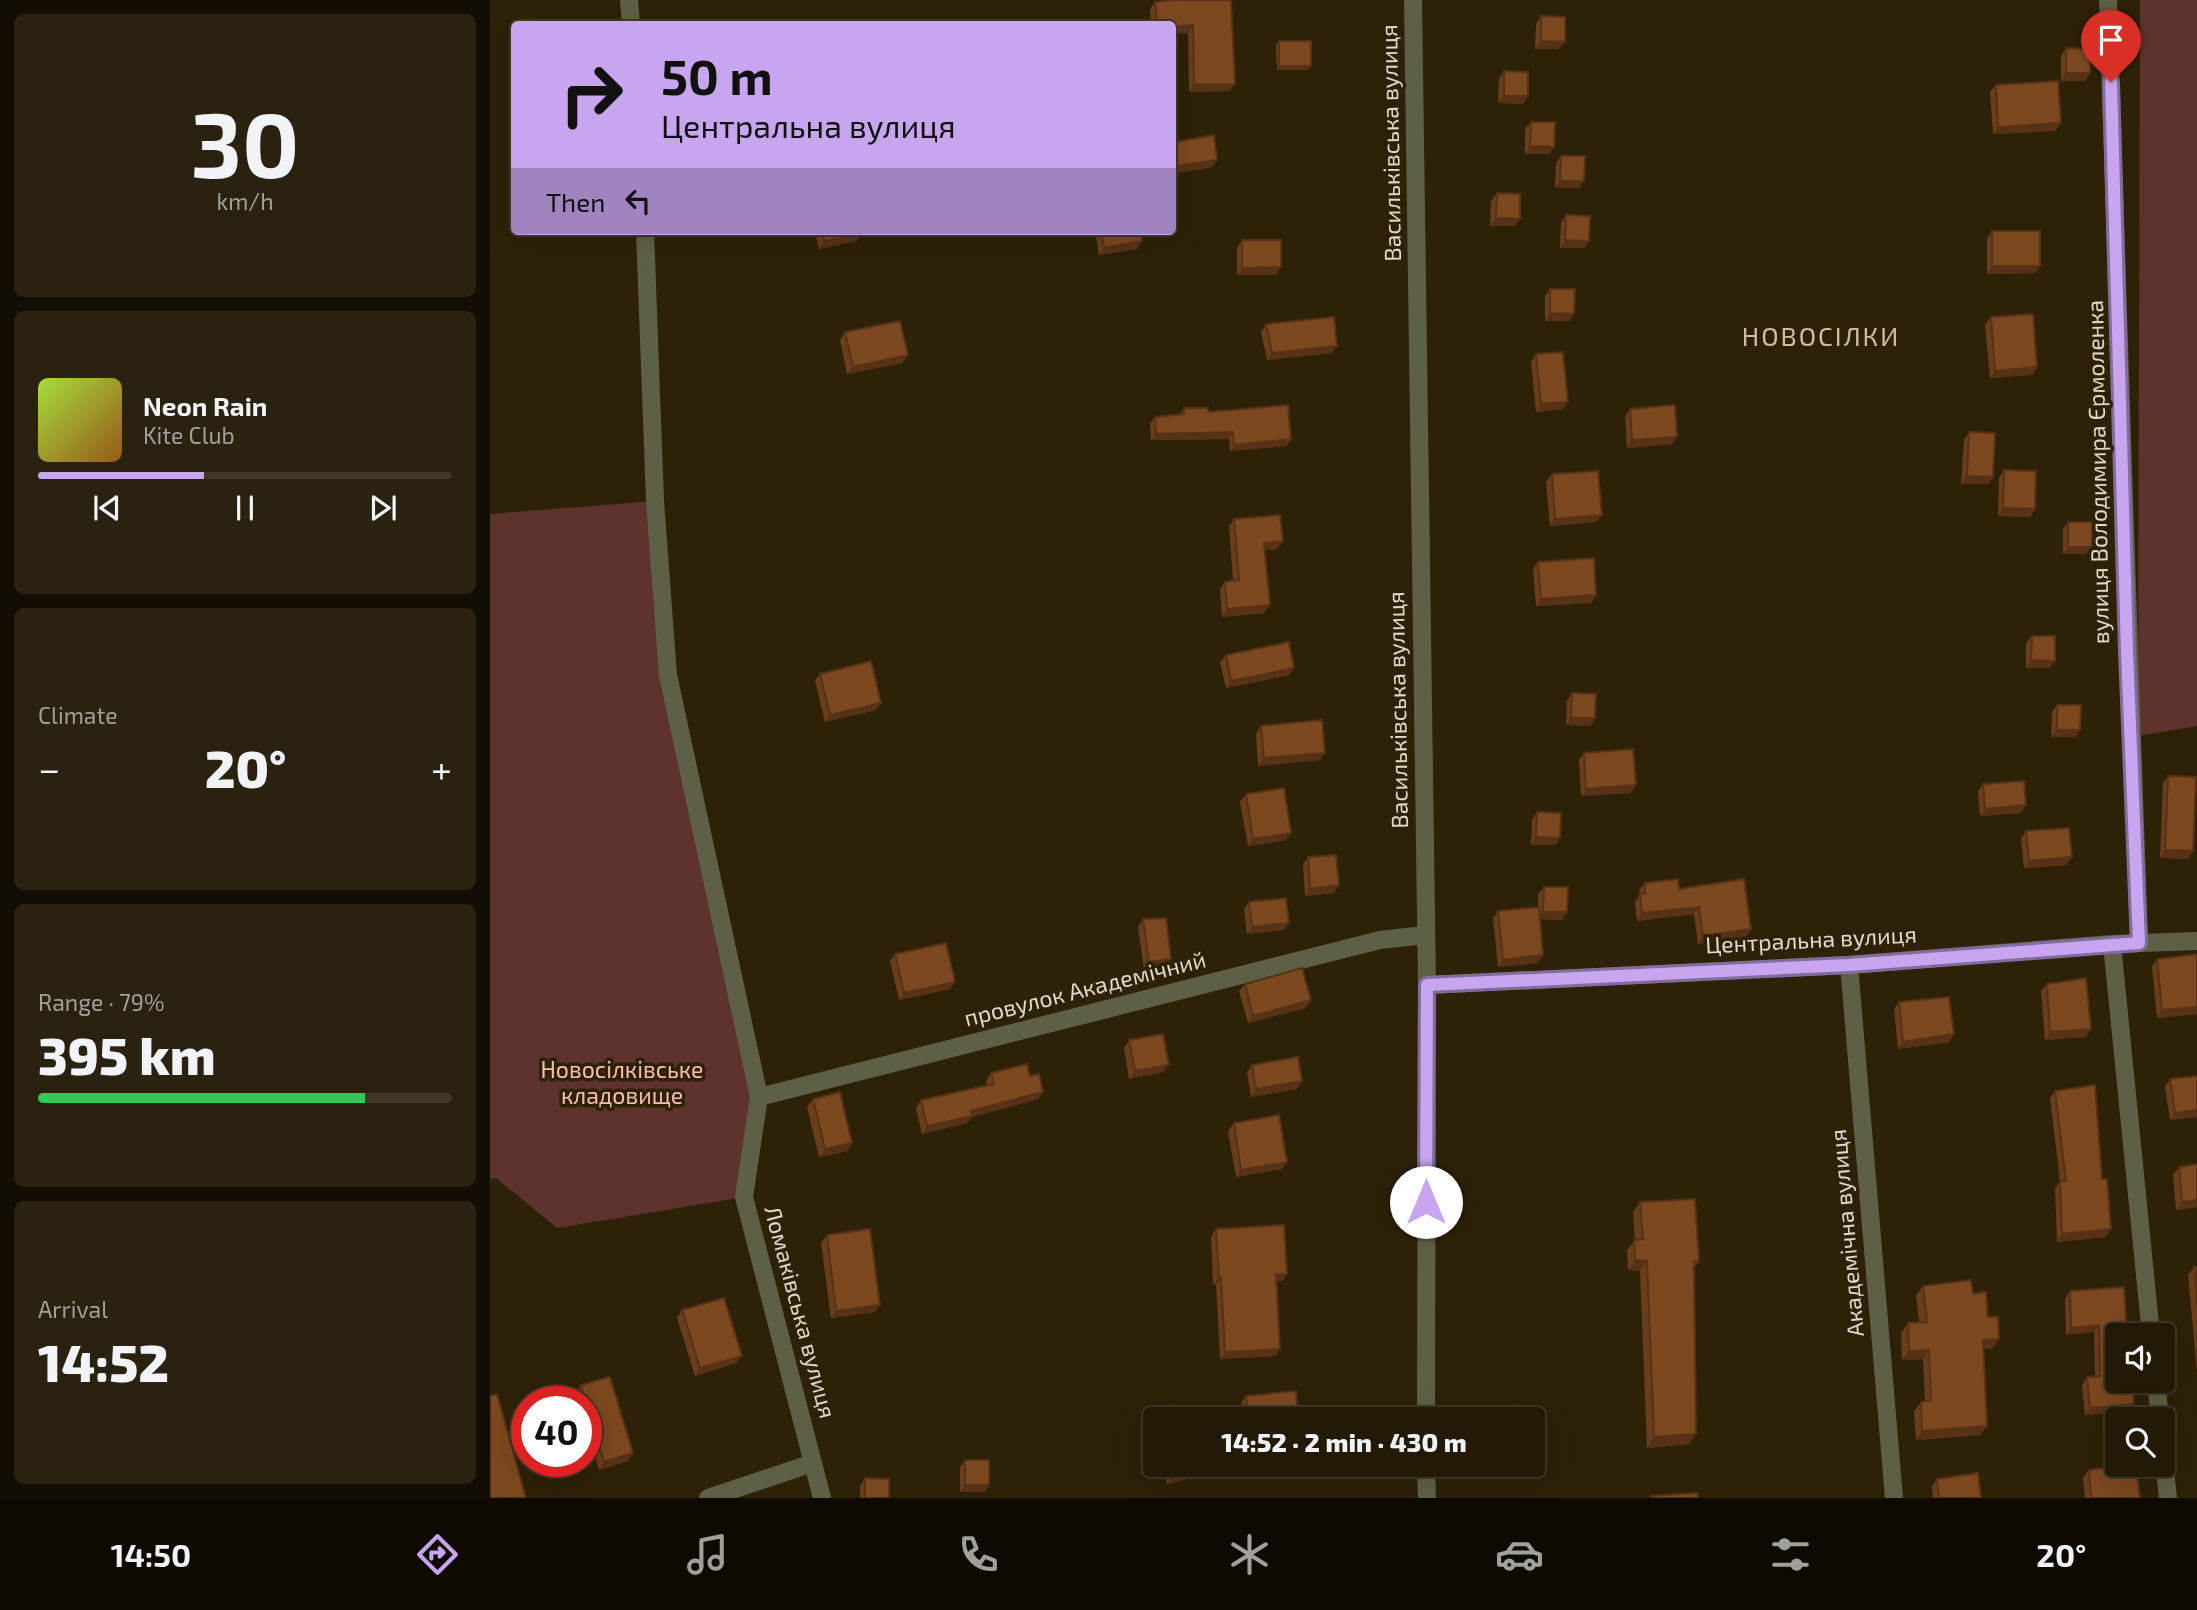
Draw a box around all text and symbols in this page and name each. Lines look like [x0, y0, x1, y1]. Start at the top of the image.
pin [2081, 10, 2141, 82]
icon: arrive [2092, 21, 2130, 59]
street label: Васильківська вулиця [1374, 24, 1407, 262]
text: 50 m [661, 46, 773, 105]
icon: right [546, 49, 637, 140]
text: 30 [190, 87, 300, 196]
text: Центральна вулиця [661, 106, 956, 144]
icon: left [619, 182, 657, 220]
text: Then [546, 186, 605, 217]
text: km/h [216, 187, 274, 215]
street label: вулиця Володимира Єрмоленка [2080, 300, 2115, 644]
district label: НОВОСІЛКИ [1742, 320, 1900, 351]
text: Neon Rain [143, 390, 267, 421]
text: Kite Club [143, 421, 235, 449]
icon: previous [88, 489, 126, 527]
icon: pause [226, 489, 264, 527]
icon: next [364, 489, 402, 527]
street label: Васильківська вулиця [1381, 591, 1414, 829]
text: Climate [38, 701, 118, 729]
text: 20° [205, 736, 286, 798]
text: − [38, 745, 60, 791]
text: + [431, 745, 452, 791]
street label: Центральна вулиця [1705, 919, 1917, 960]
street label: провулок Академічний [961, 944, 1209, 1033]
text: Range · 79% [38, 988, 164, 1016]
text: 395 km [38, 1023, 216, 1085]
park label: Новосілківське кладовище [540, 1055, 704, 1109]
street label: Академічна вулиця [1823, 1128, 1870, 1338]
position arrow [1389, 1165, 1463, 1239]
street label: Ломаківська вулиця [758, 1202, 843, 1421]
text: Arrival [38, 1295, 108, 1323]
map controls [2105, 1323, 2175, 1477]
button: sound [2105, 1323, 2175, 1393]
text: 14:52 [38, 1330, 169, 1392]
speed limit sign: 40 [511, 1386, 602, 1477]
button: search [2105, 1407, 2175, 1477]
text: 14:52 · 2 min · 430 m [1221, 1426, 1467, 1457]
icon: directions [413, 1530, 462, 1579]
icon: music [683, 1530, 732, 1579]
icon: phone [954, 1530, 1003, 1579]
icon: climate [1225, 1530, 1274, 1579]
icon: car [1495, 1530, 1544, 1579]
icon: filters [1766, 1530, 1815, 1579]
text: 14:50 [111, 1535, 191, 1573]
text: 20° [2036, 1535, 2086, 1573]

